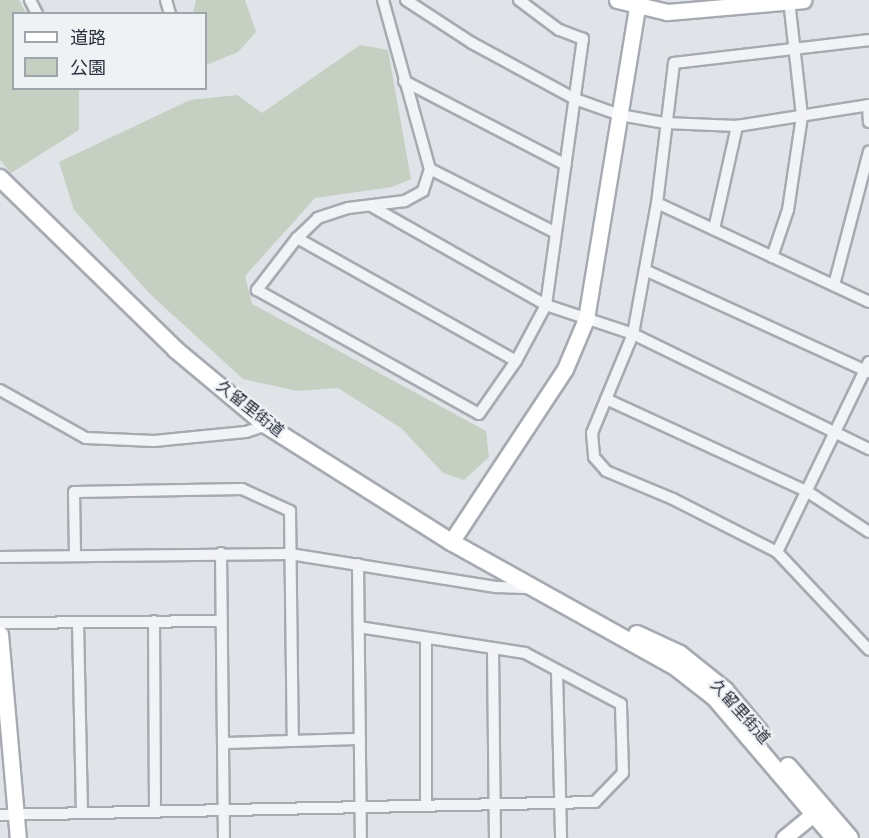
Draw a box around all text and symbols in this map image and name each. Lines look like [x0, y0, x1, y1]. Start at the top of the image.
legend [12, 12, 207, 90]
text: 道路 [70, 26, 106, 51]
text: 公園 [70, 56, 106, 81]
street label: 久留里街道 [213, 377, 287, 441]
street label: 久留里街道 [706, 676, 774, 748]

